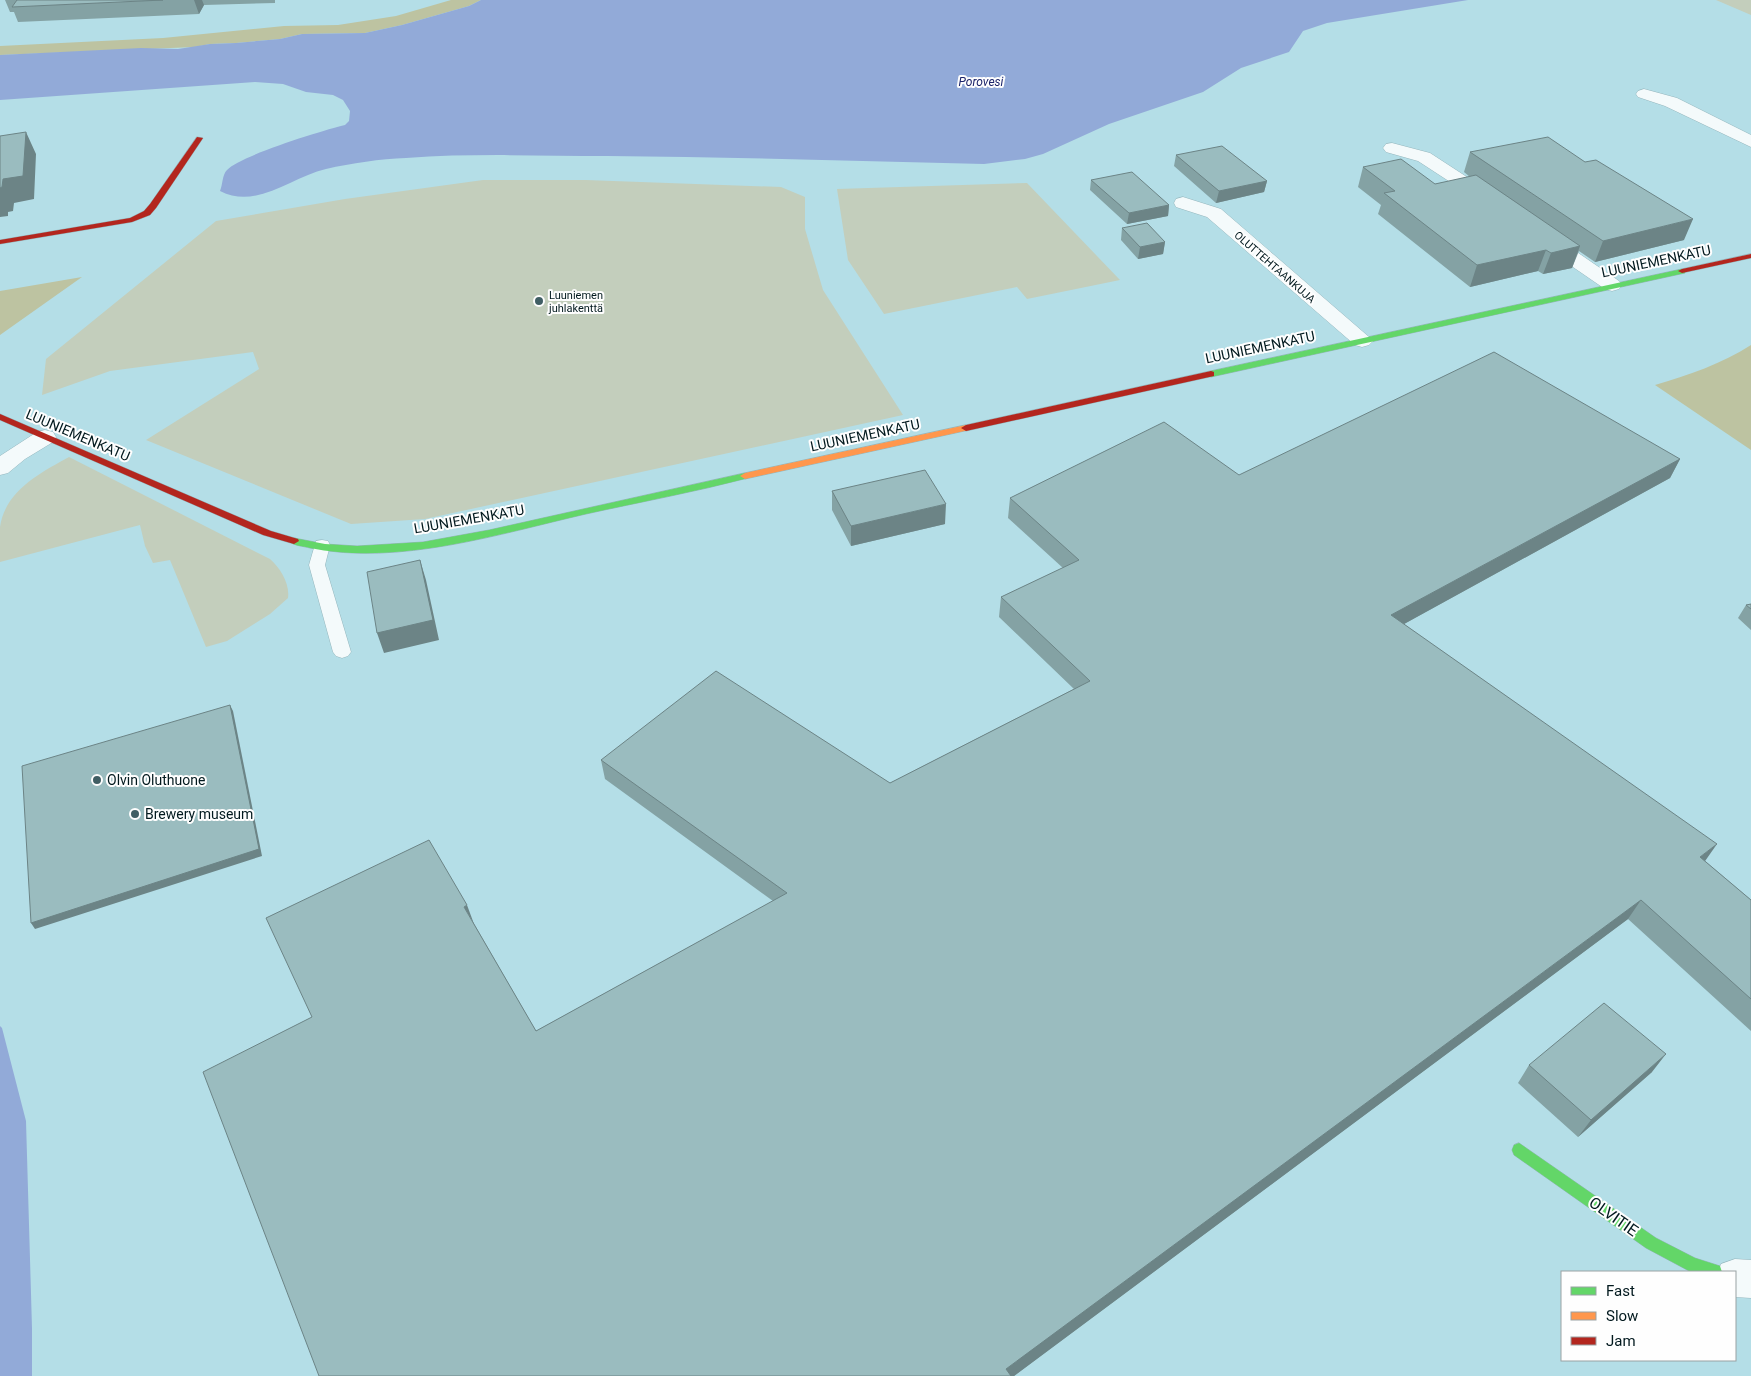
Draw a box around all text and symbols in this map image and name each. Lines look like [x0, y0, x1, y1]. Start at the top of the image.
water label: Porovesi [959, 75, 1004, 89]
street label: OLUTTEHTAANKUJA [1232, 229, 1318, 307]
street label: LUUNIEMENKATU [1600, 242, 1712, 280]
place label: Luuniemen juhlakenttä [548, 289, 603, 315]
marker: Luuniemen juhlakenttä [533, 295, 545, 307]
street label: LUUNIEMENKATU [1204, 328, 1316, 366]
street label: LUUNIEMENKATU [23, 406, 133, 464]
street label: LUUNIEMENKATU [809, 416, 921, 454]
street label: LUUNIEMENKATU [413, 501, 525, 537]
place label: Olvin Oluthuone [107, 772, 205, 788]
marker: Olvin Oluthuone [91, 774, 103, 786]
place label: Brewery museum [145, 806, 253, 822]
marker: Brewery museum [129, 808, 141, 820]
street label: OLVITIE [1586, 1193, 1642, 1240]
legend [1561, 1271, 1736, 1361]
text: Fast [1606, 1282, 1635, 1300]
text: Slow [1606, 1307, 1638, 1325]
text: Jam [1606, 1332, 1636, 1350]

